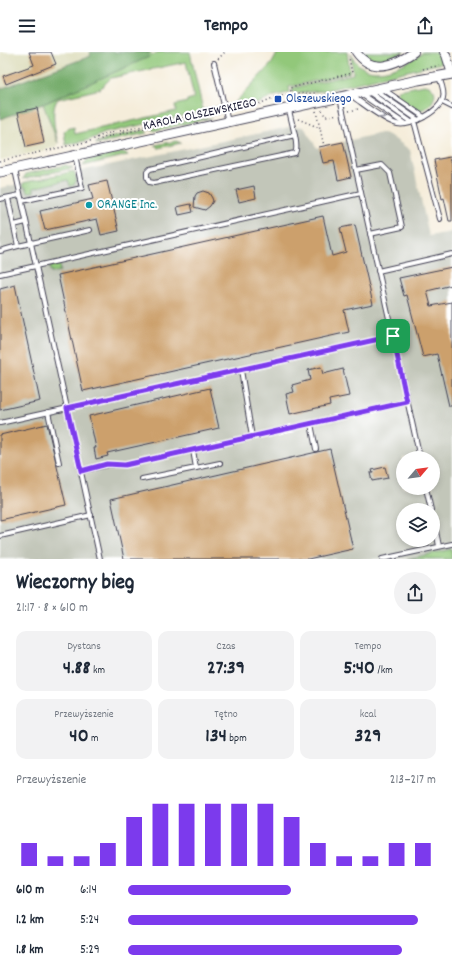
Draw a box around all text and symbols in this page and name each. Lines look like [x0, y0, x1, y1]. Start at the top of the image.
text: Tempo [204, 14, 248, 39]
icon: menu [16, 15, 38, 37]
icon: share [414, 15, 436, 37]
place label: Olszewskiego [286, 90, 352, 109]
street label: KAROLA OLSZEWSKIEGO [141, 94, 259, 136]
marker: Olszewskiego [273, 94, 283, 104]
one-way arrow [378, 111, 385, 119]
place label: ORANGE Inc. [97, 196, 157, 215]
marker: ORANGE Inc. [84, 200, 94, 210]
pin [376, 319, 410, 353]
icon: arrive [382, 325, 404, 347]
north arrow [396, 451, 440, 495]
map controls [396, 451, 440, 547]
button: layers [396, 503, 440, 547]
text: Wieczorny bieg [16, 568, 134, 599]
button: share [394, 572, 436, 614]
text: 21:17 · 8 × 610 m [16, 599, 88, 618]
text: Dystans [67, 639, 101, 655]
text: Czas [216, 639, 236, 655]
text: Tempo [355, 639, 381, 655]
text: 4.88 [63, 655, 91, 683]
text: 27:39 [207, 655, 245, 683]
text: 5:40 [343, 655, 375, 683]
text: km [91, 663, 105, 679]
text: /km [375, 663, 393, 679]
text: Przewyższenie [54, 707, 114, 723]
text: Tętno [214, 707, 238, 723]
text: kcal [360, 707, 376, 723]
text: 40 [69, 723, 89, 751]
text: 134 [205, 723, 227, 751]
text: 329 [355, 723, 381, 751]
text: m [89, 731, 99, 747]
text: bpm [227, 731, 247, 747]
text: Przewyższenie [16, 771, 86, 790]
text: 213–217 m [390, 771, 436, 790]
text: 610 m [16, 881, 44, 900]
text: 6:14 [80, 881, 97, 900]
text: 1.2 km [16, 911, 44, 930]
text: 5:24 [80, 911, 99, 930]
text: 1.8 km [16, 941, 43, 960]
text: 5:29 [80, 941, 100, 960]

